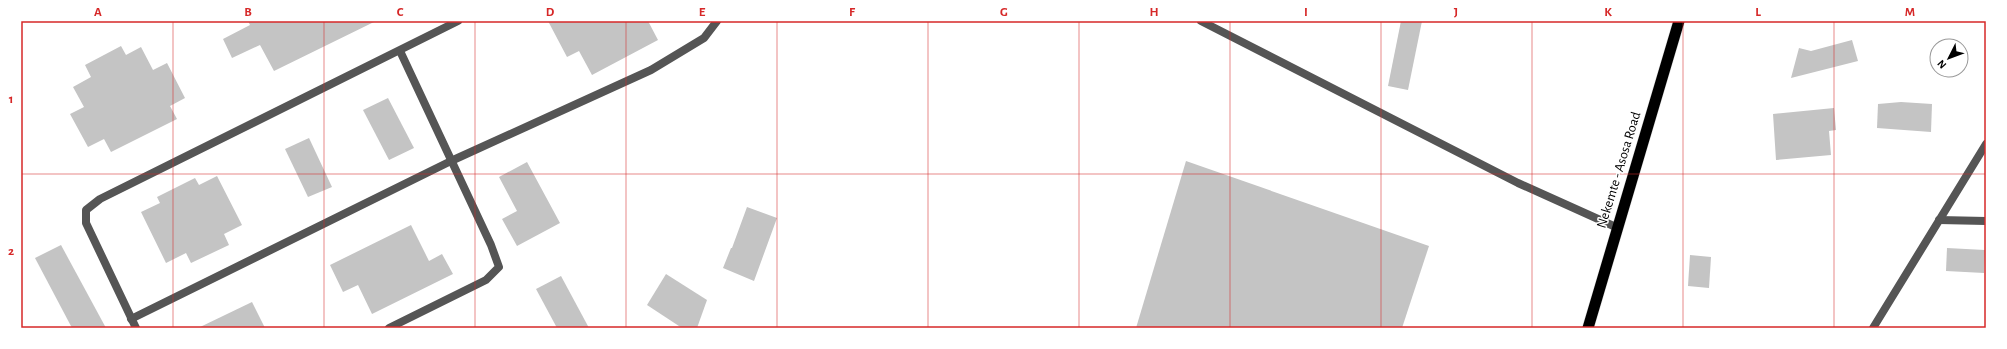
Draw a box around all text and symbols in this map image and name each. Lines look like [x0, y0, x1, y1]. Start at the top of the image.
text: A [94, 6, 102, 19]
text: B [244, 6, 252, 19]
text: C [397, 6, 404, 19]
text: D [546, 6, 555, 19]
text: E [699, 6, 706, 19]
text: F [849, 6, 856, 19]
text: G [1000, 6, 1008, 19]
text: H [1149, 6, 1159, 19]
text: I [1304, 6, 1308, 19]
text: J [1454, 6, 1458, 19]
text: K [1604, 6, 1612, 19]
text: L [1755, 6, 1761, 19]
text: M [1905, 6, 1915, 19]
north arrow [1929, 38, 1969, 78]
text: N [1935, 58, 1949, 71]
text: 1 [9, 93, 13, 106]
street label: Nekemte - Asosa Road [1595, 110, 1643, 230]
text: 2 [8, 245, 14, 258]

